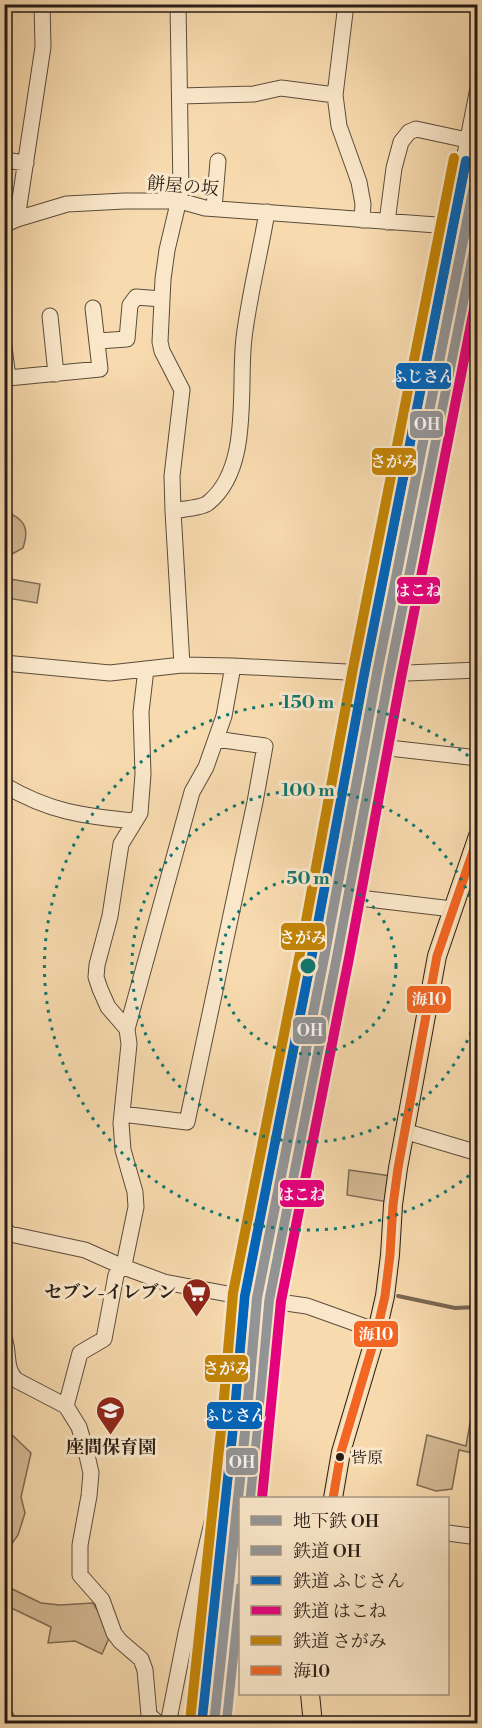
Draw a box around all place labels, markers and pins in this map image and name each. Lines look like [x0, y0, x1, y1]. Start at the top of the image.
centre of rings [298, 956, 318, 976]
supermarket icon: セブン-イレブン [181, 1276, 213, 1318]
place label: セブン-イレブン [44, 1281, 176, 1304]
school or university icon: 座間保育園 [95, 1394, 127, 1436]
place label: 座間保育園 [66, 1436, 156, 1459]
place label: 皆原 [351, 1448, 383, 1468]
marker: 皆原 [334, 1451, 346, 1463]

